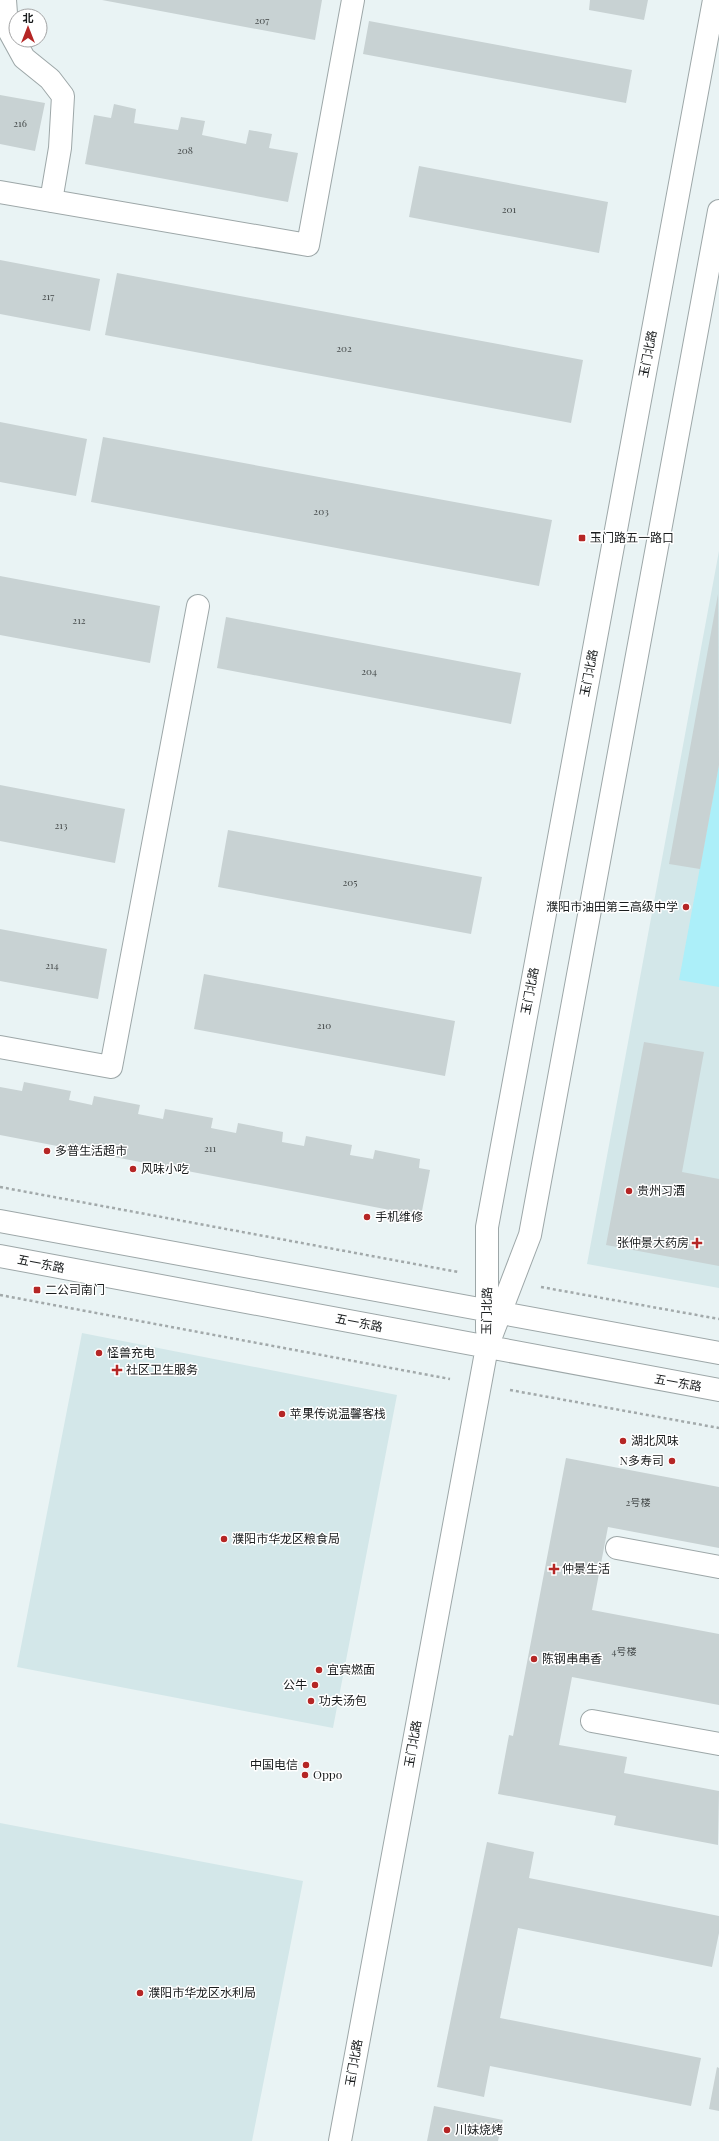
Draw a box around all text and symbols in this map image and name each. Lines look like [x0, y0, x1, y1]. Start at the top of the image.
north arrow [8, 8, 48, 48]
text: 北 [23, 10, 34, 25]
house number: 207 [255, 13, 269, 27]
house number: 216 [13, 116, 27, 130]
house number: 208 [177, 143, 193, 157]
house number: 201 [502, 202, 517, 216]
house number: 217 [42, 289, 54, 303]
street label: 玉门北路 [635, 329, 659, 379]
house number: 202 [336, 341, 352, 355]
house number: 203 [313, 504, 329, 518]
place label: 玉门路五一路口 [590, 529, 674, 545]
marker: 玉门路五一路口 [577, 533, 587, 543]
house number: 212 [72, 613, 86, 627]
street label: 玉门北路 [576, 648, 600, 698]
house number: 204 [361, 664, 377, 678]
house number: 213 [55, 818, 68, 832]
house number: 205 [343, 875, 357, 889]
place label: 濮阳市油田第三高级中学 [546, 898, 678, 914]
marker: 濮阳市油田第三高级中学 [681, 902, 691, 912]
house number: 214 [45, 958, 59, 972]
street label: 玉门北路 [517, 966, 541, 1016]
house number: 210 [317, 1018, 331, 1032]
house number: 211 [204, 1141, 216, 1155]
place label: 多普生活超市 [55, 1142, 127, 1158]
marker: 多普生活超市 [42, 1146, 52, 1156]
place label: 风味小吃 [141, 1160, 189, 1176]
marker: 风味小吃 [128, 1164, 138, 1174]
place label: 贵州习酒 [637, 1182, 685, 1198]
marker: 贵州习酒 [624, 1186, 634, 1196]
place label: 手机维修 [375, 1208, 423, 1224]
marker: 手机维修 [362, 1212, 372, 1222]
place label: 张仲景大药房 [617, 1234, 689, 1250]
marker: 张仲景大药房 [692, 1238, 702, 1248]
street label: 五一东路 [16, 1251, 66, 1275]
place label: 二公司南门 [45, 1281, 105, 1297]
marker: 二公司南门 [32, 1285, 42, 1295]
street label: 玉门北路 [478, 1287, 494, 1335]
street label: 五一东路 [334, 1310, 384, 1334]
place label: 怪兽充电 [107, 1344, 155, 1360]
marker: 怪兽充电 [94, 1348, 104, 1358]
place label: 社区卫生服务 [126, 1361, 198, 1377]
marker: 社区卫生服务 [111, 1364, 123, 1376]
street label: 五一东路 [653, 1370, 703, 1394]
place label: 苹果传说温馨客栈 [290, 1405, 386, 1421]
marker: 苹果传说温馨客栈 [277, 1409, 287, 1419]
place label: 湖北风味 [631, 1432, 679, 1448]
marker: 湖北风味 [618, 1436, 628, 1446]
place label: N多寿司 [620, 1452, 664, 1468]
marker: N多寿司 [667, 1456, 677, 1466]
house number: 2号楼 [626, 1495, 650, 1509]
place label: 濮阳市华龙区粮食局 [232, 1530, 340, 1546]
marker: 濮阳市华龙区粮食局 [219, 1534, 229, 1544]
place label: 仲景生活 [562, 1560, 610, 1576]
marker: 仲景生活 [549, 1564, 559, 1574]
house number: 4号楼 [612, 1644, 636, 1658]
place label: 陈钢串串香 [542, 1650, 602, 1666]
marker: 陈钢串串香 [529, 1654, 539, 1664]
place label: 宜宾燃面 [327, 1661, 375, 1677]
marker: 宜宾燃面 [314, 1665, 324, 1675]
place label: 公牛 [283, 1676, 307, 1692]
marker: 公牛 [310, 1680, 320, 1690]
place label: 功夫汤包 [319, 1692, 367, 1708]
marker: 功夫汤包 [306, 1696, 316, 1706]
street label: 玉门北路 [400, 1719, 424, 1769]
place label: 中国电信 [250, 1756, 298, 1772]
marker: 中国电信 [301, 1760, 311, 1770]
place label: Oppo [313, 1766, 343, 1782]
marker: Oppo [300, 1770, 310, 1780]
place label: 濮阳市华龙区水利局 [148, 1984, 256, 2000]
marker: 濮阳市华龙区水利局 [135, 1988, 145, 1998]
street label: 玉门北路 [341, 2038, 365, 2088]
place label: 川妹烧烤 [455, 2121, 503, 2137]
marker: 川妹烧烤 [442, 2125, 452, 2135]

